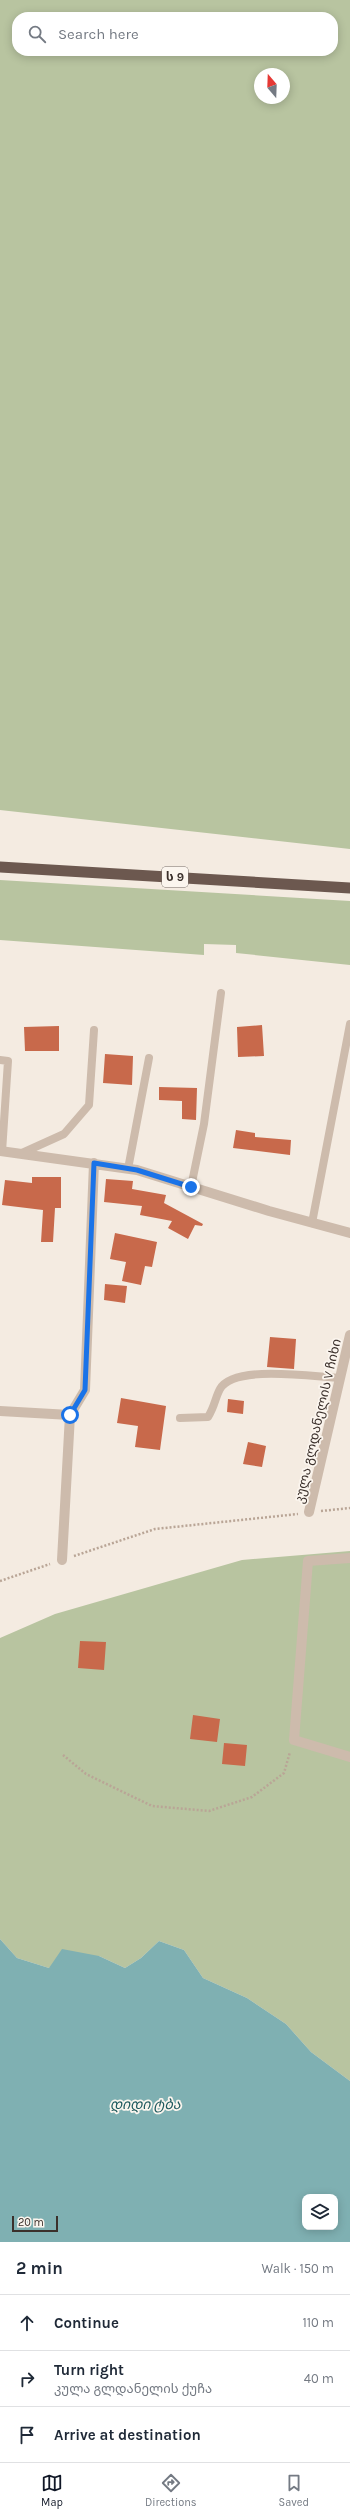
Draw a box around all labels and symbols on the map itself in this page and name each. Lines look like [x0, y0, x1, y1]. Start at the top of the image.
north arrow [254, 68, 290, 104]
road number: ს 9 [162, 867, 188, 887]
route end [182, 1178, 200, 1196]
street label: კულა გლდანელის V ჩიხი [291, 1337, 345, 1505]
route start [61, 1406, 79, 1424]
water label: დიდი ტბა [110, 2096, 181, 2113]
scale bar [12, 2214, 58, 2233]

